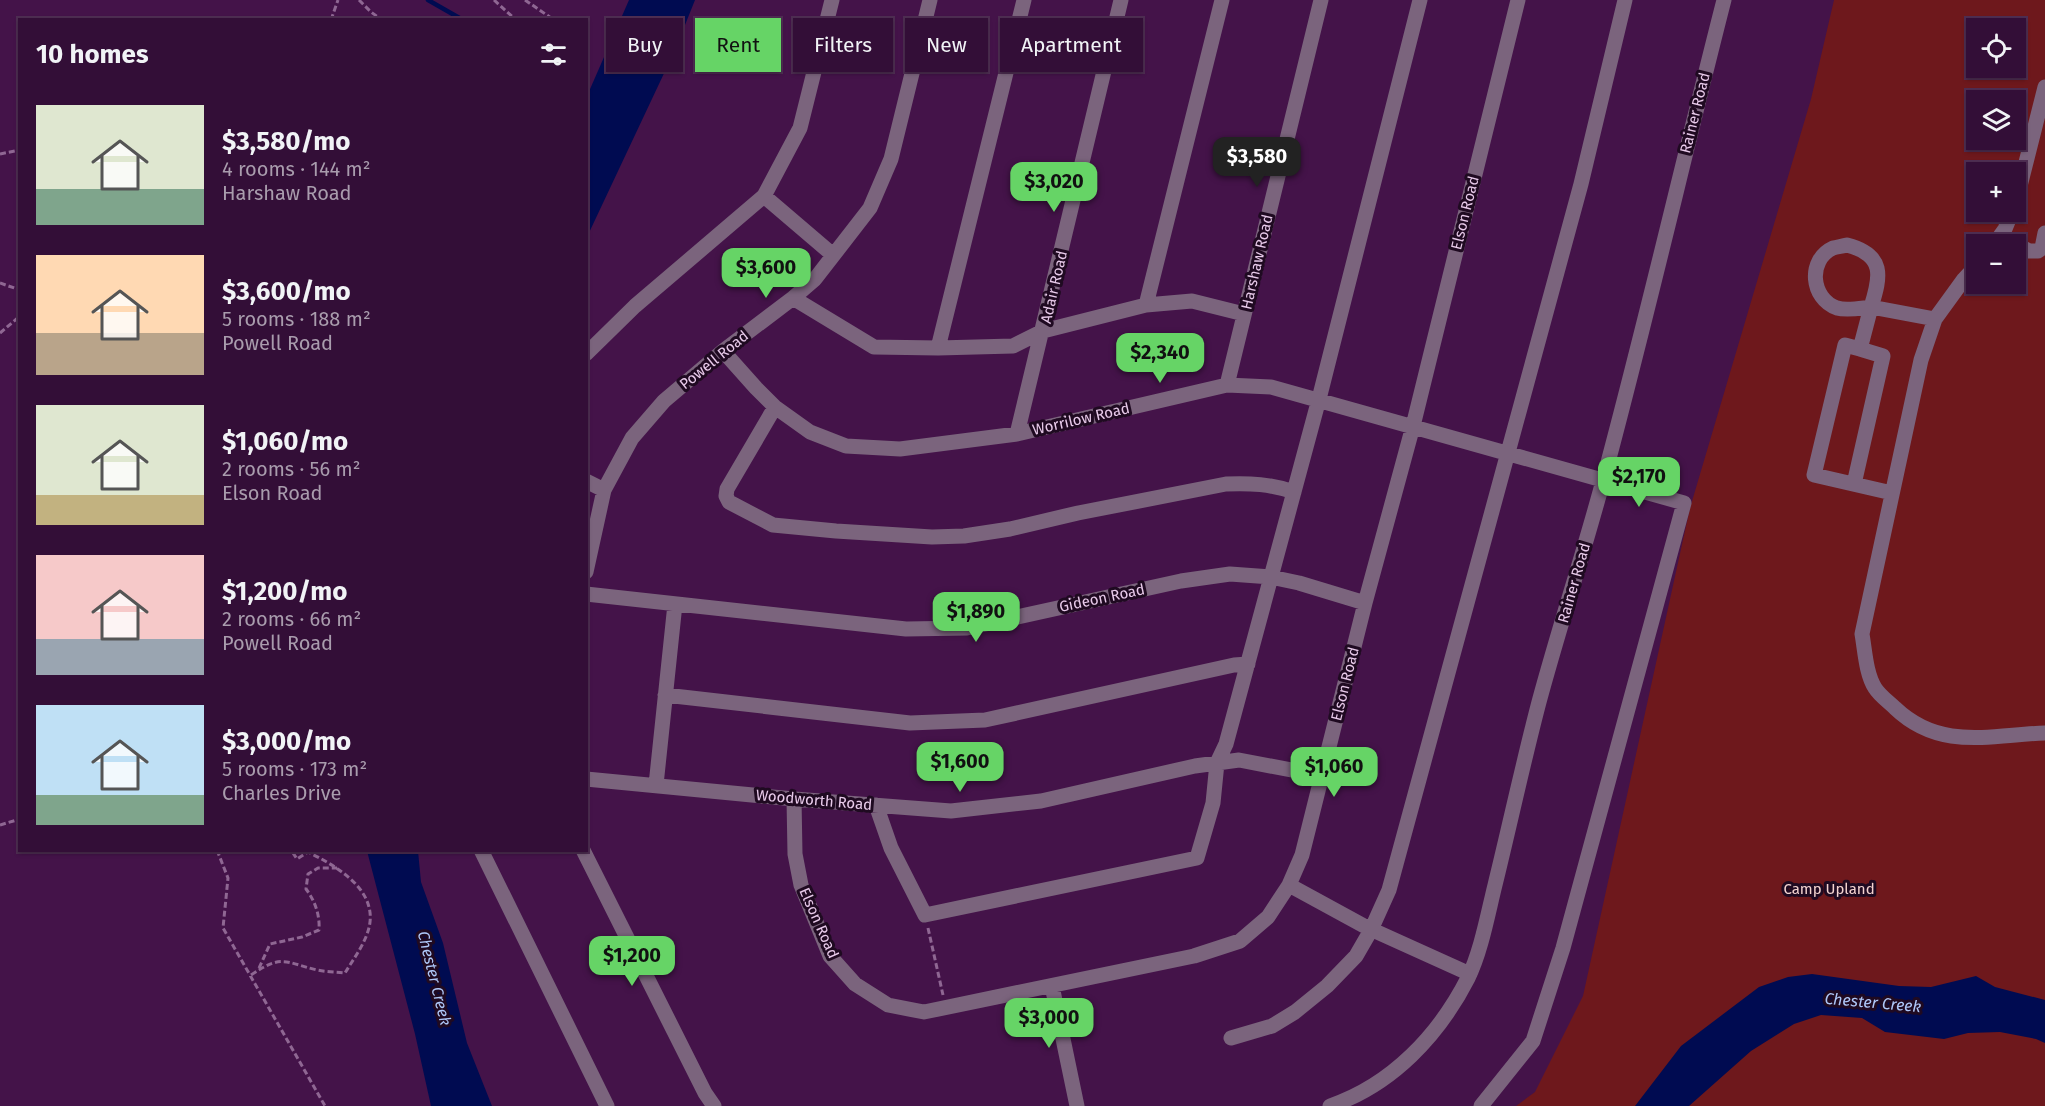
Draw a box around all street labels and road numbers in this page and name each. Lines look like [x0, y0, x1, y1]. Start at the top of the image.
street label: Rainer Road [1676, 71, 1714, 155]
street label: Elson Road [1447, 174, 1483, 252]
street label: Harshaw Road [1237, 213, 1277, 311]
street label: Adair Road [1037, 249, 1071, 325]
street label: Powell Road [676, 327, 752, 393]
street label: Worrilow Road [1031, 399, 1131, 439]
street label: Rainer Road [1554, 541, 1594, 625]
street label: Gideon Road [1058, 580, 1146, 616]
street label: Elson Road [1327, 645, 1363, 723]
street label: Woodworth Road [755, 786, 873, 814]
street label: Elson Road [795, 885, 843, 961]

